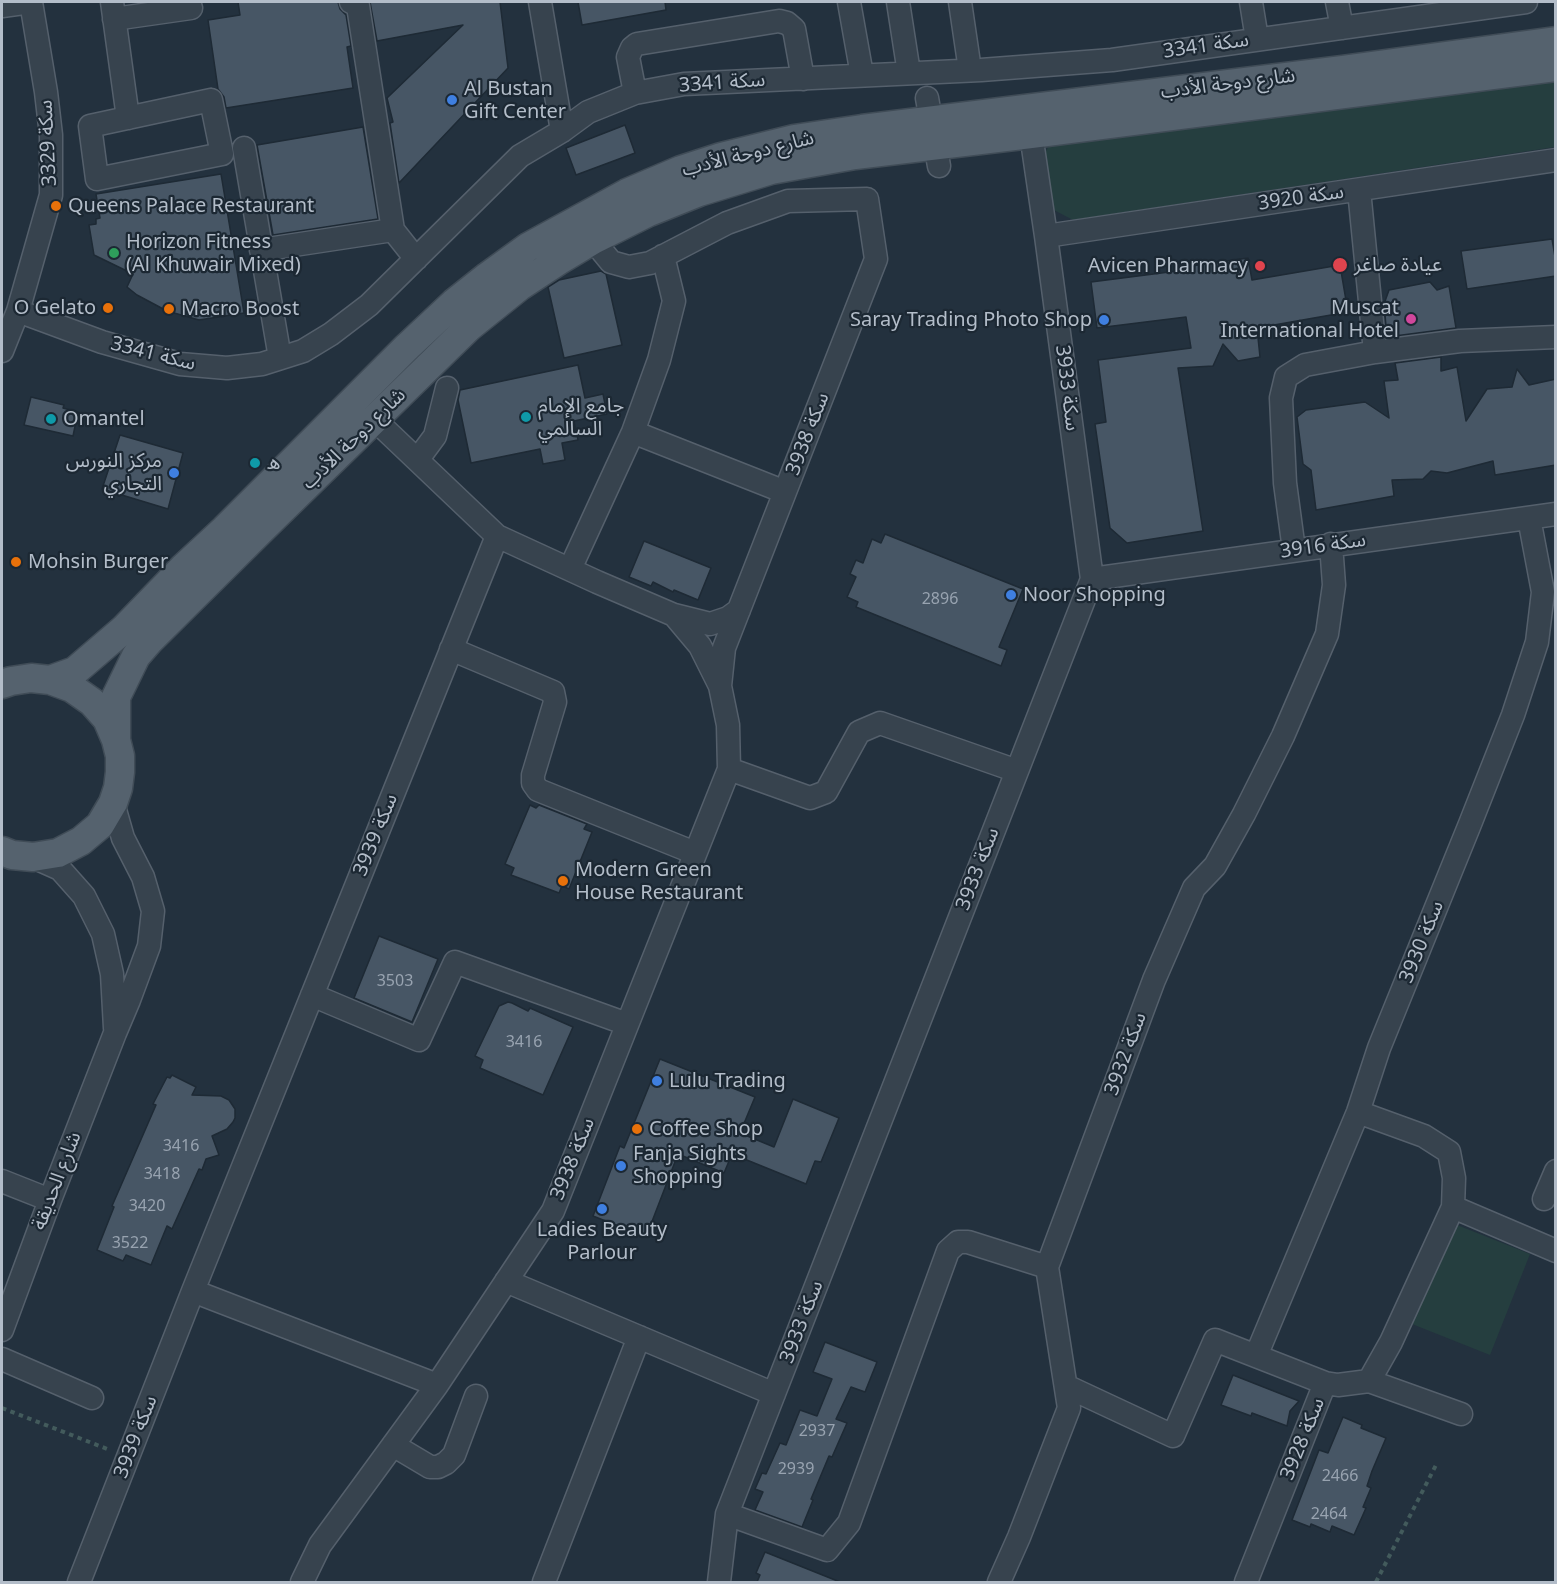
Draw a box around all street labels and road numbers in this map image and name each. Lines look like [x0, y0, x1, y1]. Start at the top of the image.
street label: سكة 3341 [1161, 28, 1251, 64]
street label: شارع دوحة الأدب [1159, 64, 1297, 104]
street label: سكة 3341 [678, 68, 766, 98]
street label: سكة 3329 [34, 99, 62, 187]
street label: شارع دوحة الأدب [680, 126, 816, 182]
street label: سكة 3920 [1256, 180, 1346, 216]
street label: سكة 3341 [108, 332, 198, 376]
street label: سكة 3933 [1050, 344, 1084, 432]
street label: شارع دوحة الأدب [297, 383, 411, 495]
street label: سكة 3938 [781, 389, 835, 479]
street label: سكة 3916 [1278, 528, 1368, 564]
street label: سكة 3939 [349, 790, 403, 880]
street label: سكة 3933 [951, 824, 1005, 914]
street label: سكة 3930 [1395, 897, 1449, 987]
street label: سكة 3932 [1100, 1009, 1152, 1099]
street label: سكة 3938 [546, 1114, 600, 1204]
street label: شارع الحديقة [27, 1129, 87, 1233]
street label: سكة 3933 [775, 1277, 829, 1367]
street label: سكة 3939 [109, 1392, 163, 1482]
street label: سكة 3928 [1276, 1394, 1330, 1484]

